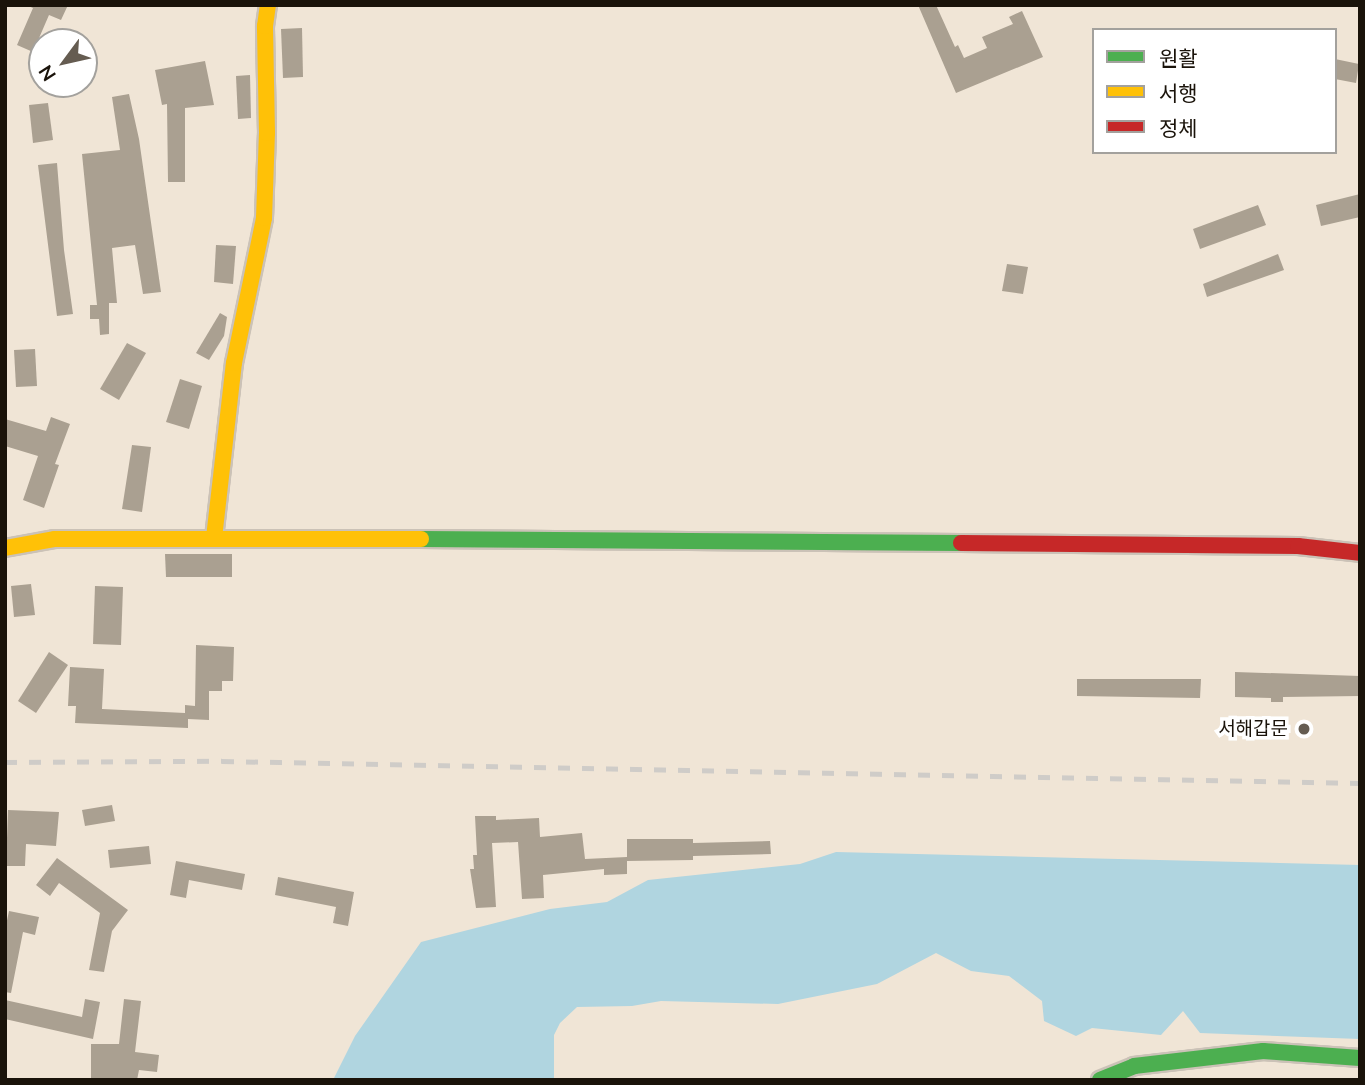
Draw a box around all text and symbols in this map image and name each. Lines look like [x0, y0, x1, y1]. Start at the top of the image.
north arrow [28, 28, 98, 98]
legend [1092, 28, 1337, 154]
text: 원활 [1159, 45, 1198, 71]
text: N [33, 61, 61, 86]
text: 서행 [1159, 80, 1198, 106]
text: 정체 [1159, 115, 1198, 141]
place label: 서해갑문 [1218, 718, 1288, 740]
marker: 서해갑문 [1294, 719, 1314, 739]

